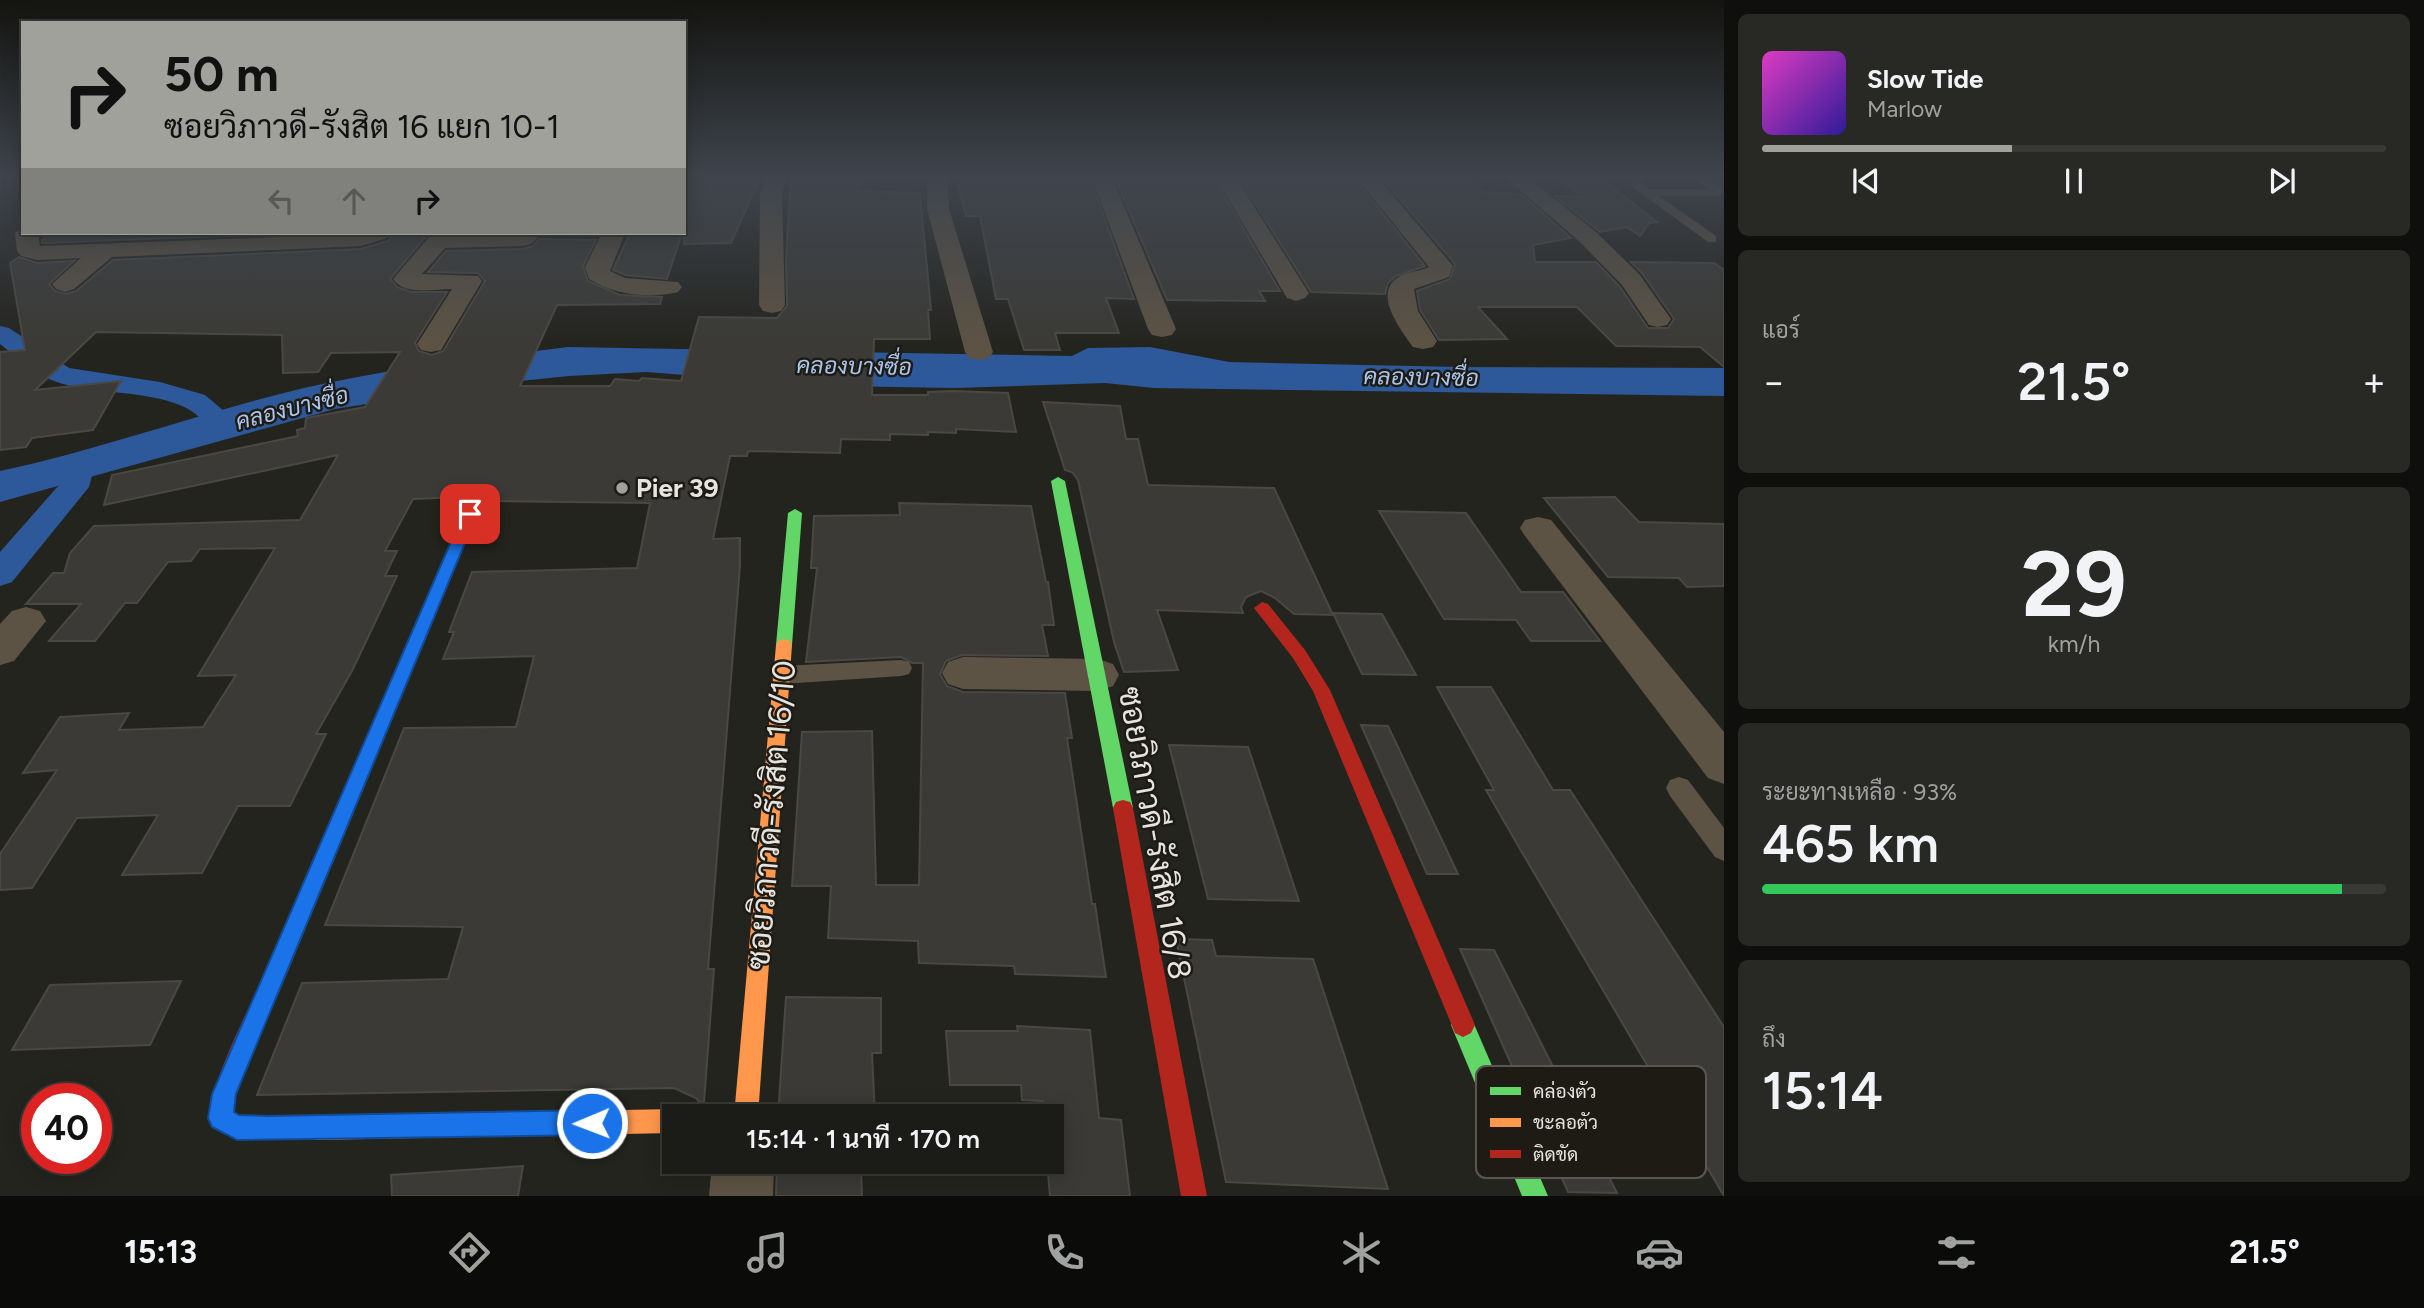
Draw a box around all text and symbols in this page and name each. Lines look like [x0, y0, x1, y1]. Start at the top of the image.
text: 50 m [164, 44, 279, 103]
icon: right [49, 49, 140, 140]
text: Slow Tide [1867, 63, 1983, 95]
text: Marlow [1867, 95, 1942, 123]
text: ซอยวิภาวดี-รังสิต 16 แยก 10-1 [164, 108, 560, 146]
icon: previous [1847, 162, 1885, 200]
icon: pause [2055, 162, 2093, 200]
icon: next [2263, 162, 2301, 200]
icon: left [262, 182, 300, 220]
icon: ahead [335, 182, 373, 220]
icon: right [408, 182, 446, 220]
text: แอร์ [1762, 316, 1800, 344]
water label: คลองบางซื่อ [796, 344, 912, 381]
text: 21.5° [2017, 351, 2131, 413]
water label: คลองบางซื่อ [1363, 355, 1479, 392]
text: − [1762, 359, 1786, 405]
text: + [2362, 359, 2386, 405]
water label: คลองบางซื่อ [231, 374, 351, 436]
place label: Pier 39 [636, 472, 718, 504]
marker: Pier 39 [614, 480, 630, 496]
pin [440, 484, 500, 544]
icon: arrive [451, 495, 489, 533]
text: 29 [2021, 530, 2127, 639]
text: km/h [2048, 630, 2100, 658]
street label: ซอยวิภาวดี-รังสิต 16/10 [738, 659, 803, 971]
street label: ซอยวิภาวดี-รังสิต 16/8 [1111, 684, 1200, 982]
text: ระยะทางเหลือ · 93% [1762, 778, 1957, 806]
text: 465 km [1762, 813, 1939, 875]
text: ถึง [1762, 1025, 1786, 1053]
text: 15:14 [1762, 1060, 1883, 1122]
legend [1476, 1066, 1706, 1178]
text: คล่องตัว [1533, 1080, 1597, 1103]
speed limit sign: 40 [21, 1083, 112, 1174]
position arrow [555, 1086, 629, 1160]
text: ชะลอตัว [1533, 1111, 1598, 1134]
text: 15:14 · 1 นาที · 170 m [746, 1123, 980, 1155]
text: ติดขัด [1533, 1143, 1578, 1166]
icon: directions [445, 1228, 494, 1277]
icon: music [743, 1228, 792, 1277]
icon: phone [1040, 1228, 1089, 1277]
icon: climate [1337, 1228, 1386, 1277]
icon: car [1635, 1228, 1684, 1277]
icon: filters [1932, 1228, 1981, 1277]
text: 15:13 [124, 1233, 197, 1271]
text: 21.5° [2229, 1233, 2300, 1271]

